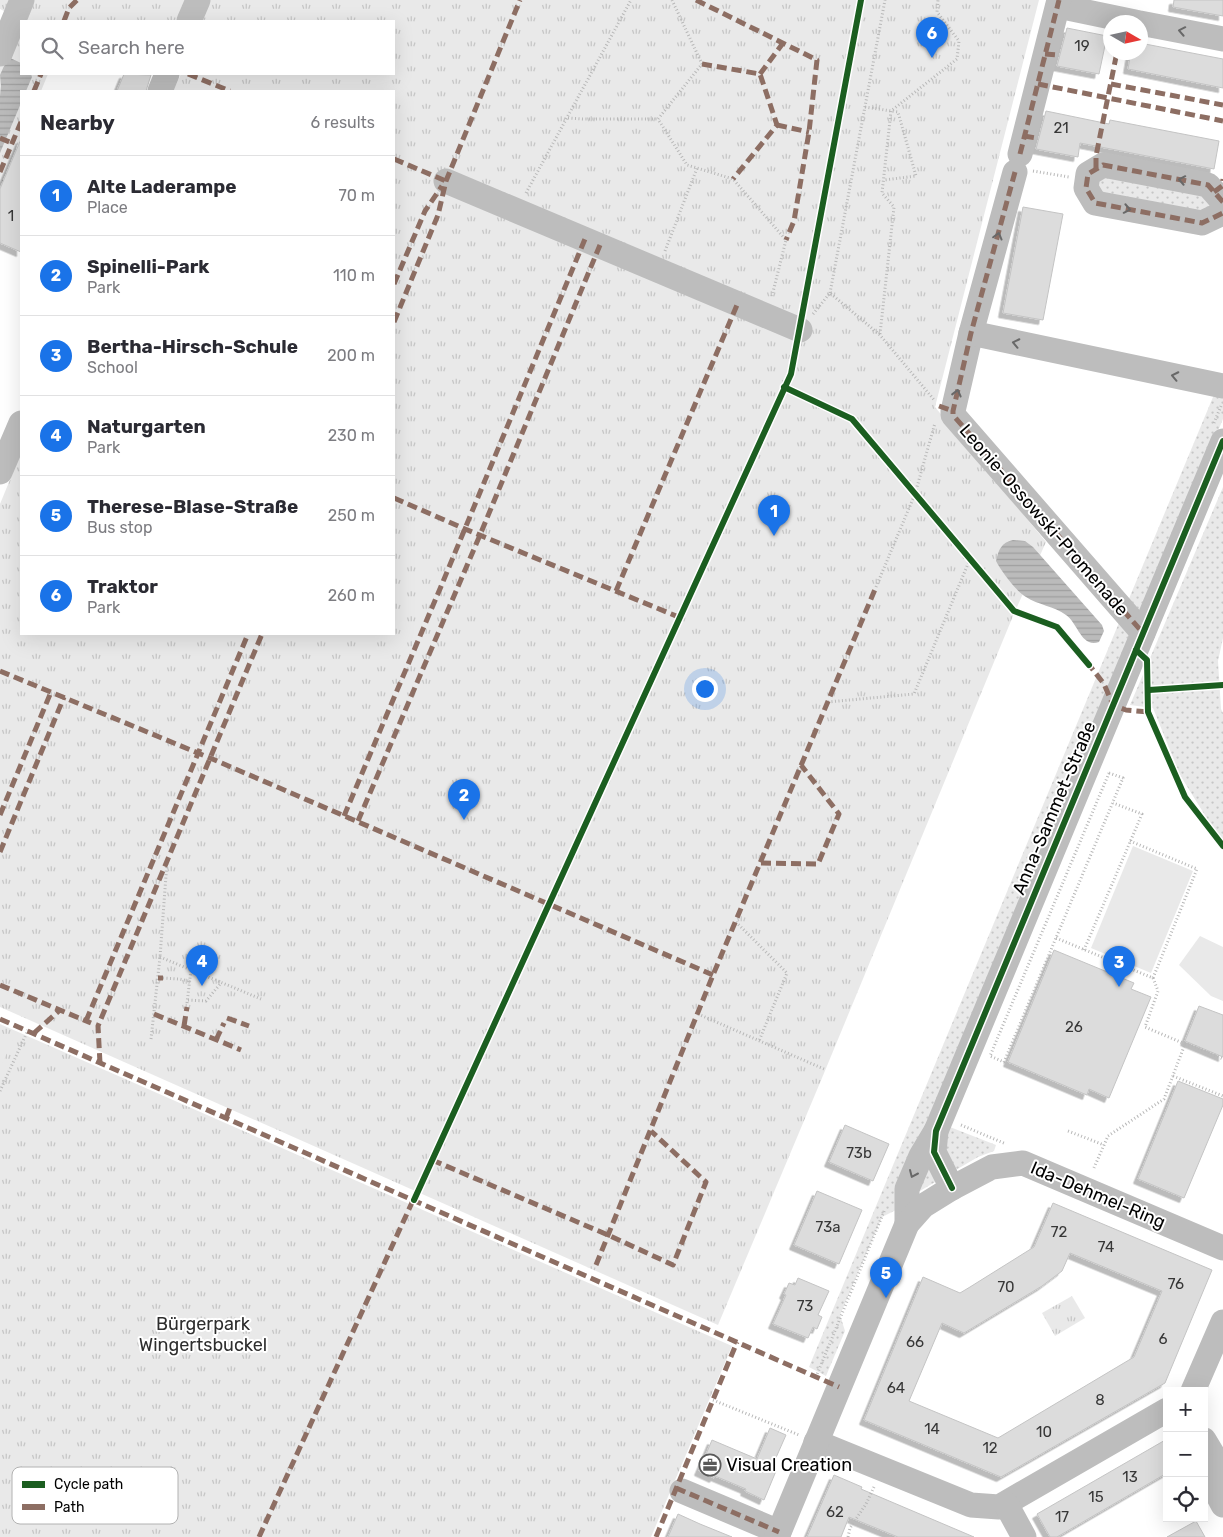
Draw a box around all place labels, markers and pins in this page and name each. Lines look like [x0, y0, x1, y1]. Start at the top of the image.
pin: 6 [916, 17, 948, 58]
pin: 1 [758, 495, 790, 536]
pin: 2 [448, 779, 480, 820]
pin: 4 [186, 945, 218, 986]
pin: 3 [1103, 946, 1135, 987]
pin: 5 [870, 1257, 902, 1298]
office icon: Visual Creation [698, 1453, 722, 1477]
place label: Visual Creation [726, 1454, 852, 1476]

